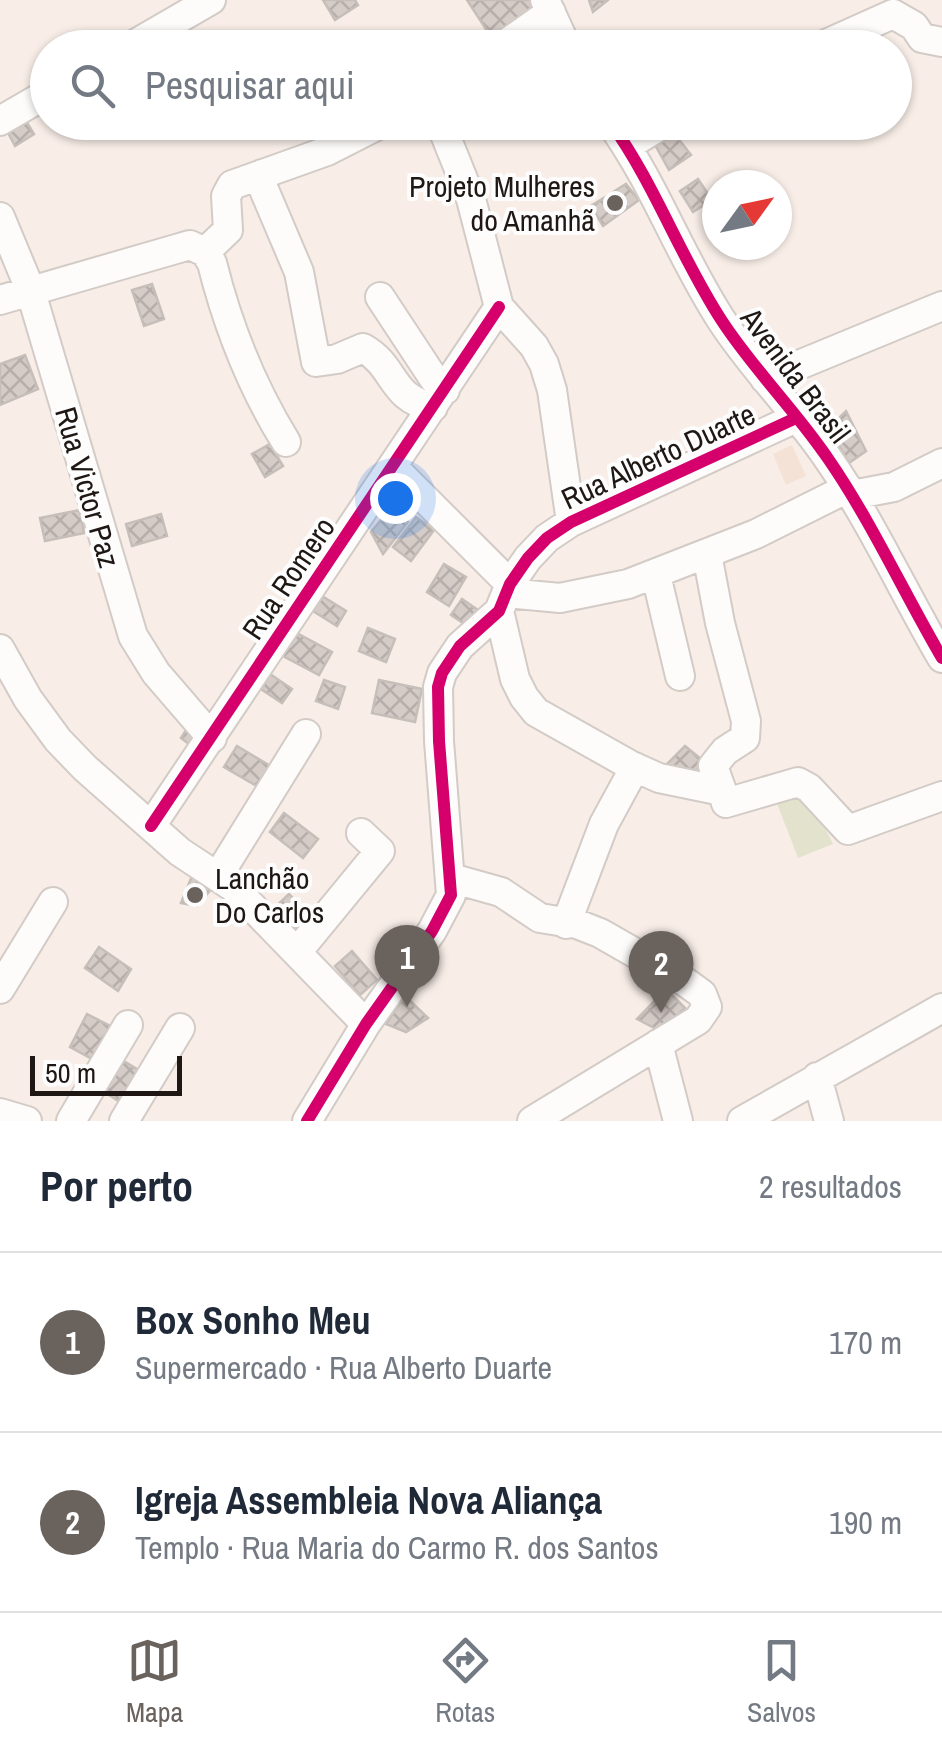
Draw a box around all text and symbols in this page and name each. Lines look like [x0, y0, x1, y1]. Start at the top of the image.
search box [30, 30, 912, 140]
icon: search [65, 58, 120, 113]
text: Pesquisar aqui [145, 60, 355, 111]
place label: Projeto Mulheres do Amanhã [409, 166, 595, 240]
north arrow [702, 170, 792, 260]
marker: Projeto Mulheres do Amanhã [604, 192, 626, 214]
street label: Avenida Brasil [731, 298, 860, 451]
street label: Rua Alberto Duarte [555, 394, 761, 518]
street label: Rua Victor Paz [46, 402, 130, 572]
your location [370, 473, 421, 524]
street label: Rua Romero [232, 509, 344, 647]
place label: Lanchão Do Carlos [215, 858, 324, 932]
marker: Lanchão Do Carlos [184, 884, 206, 906]
pin: 1 [374, 924, 440, 1007]
pin: 2 [628, 930, 694, 1013]
scale bar [30, 1051, 182, 1096]
text: 50 m [45, 1054, 96, 1092]
text: Por perto [40, 1158, 193, 1214]
text: 2 resultados [759, 1165, 902, 1208]
text: Box Sonho Meu [135, 1295, 370, 1346]
text: 1 [65, 1321, 80, 1364]
text: 170 m [829, 1321, 902, 1364]
text: Supermercado · Rua Alberto Duarte [135, 1346, 552, 1389]
text: Igreja Assembleia Nova Aliança [135, 1475, 602, 1526]
text: 2 [65, 1501, 80, 1544]
text: 190 m [829, 1501, 902, 1544]
text: Templo · Rua Maria do Carmo R. dos Santos [135, 1526, 659, 1569]
tab: Mapa [126, 1633, 183, 1731]
tab: Rotas [435, 1633, 495, 1731]
tab: Salvos [747, 1633, 816, 1731]

